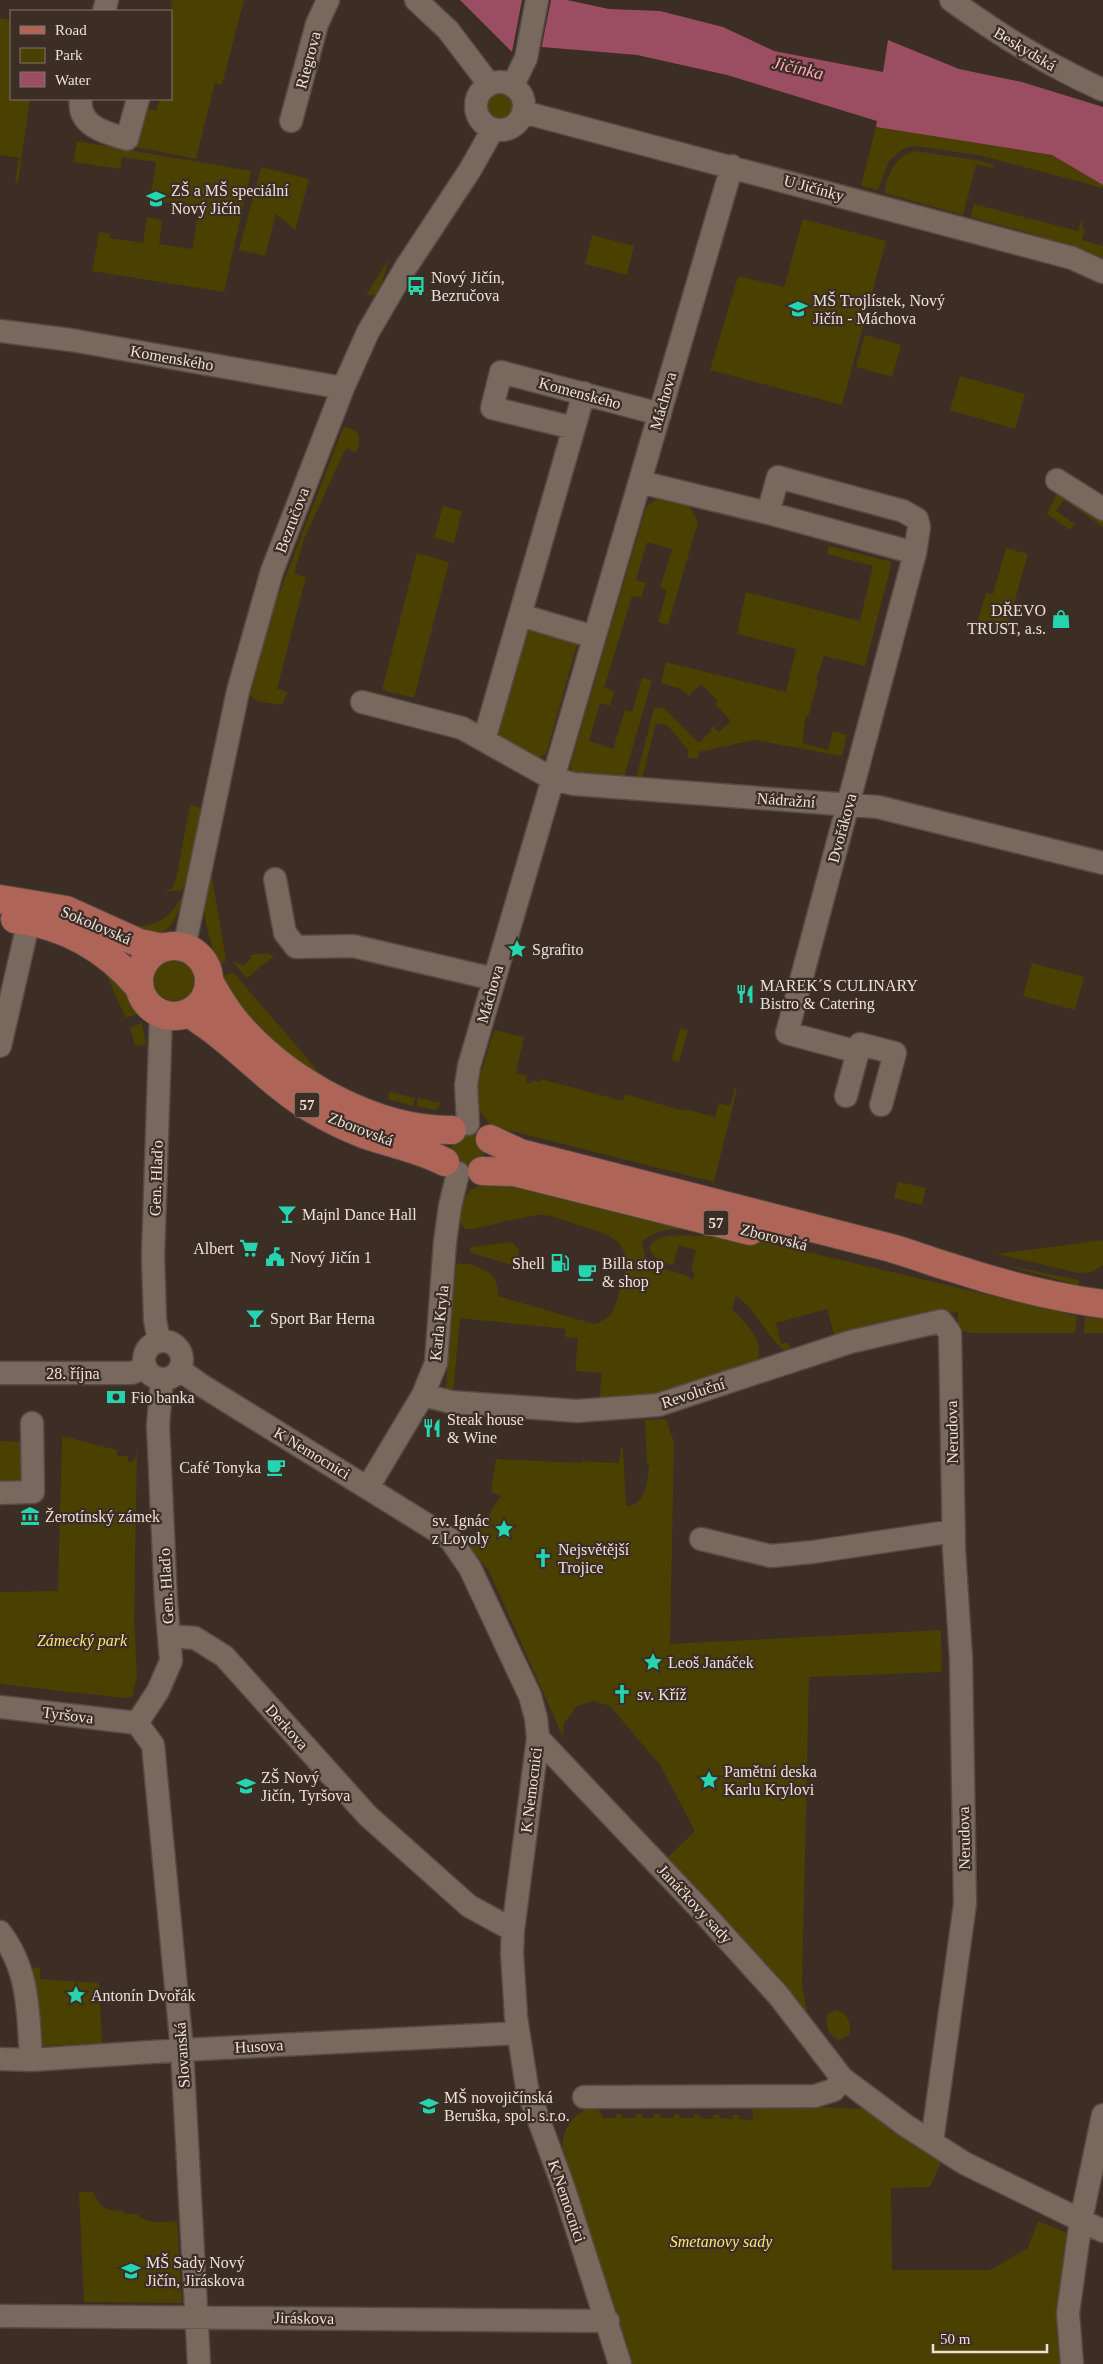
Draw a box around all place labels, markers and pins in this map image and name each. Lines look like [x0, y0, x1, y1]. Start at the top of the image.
place label: ZŠ a MŠ speciální Nový Jičín [171, 181, 289, 218]
school or university icon: ZŠ a MŠ speciální Nový Jičín [145, 188, 167, 210]
place label: Nový Jičín, Bezručova [431, 269, 505, 304]
bus stop icon: Nový Jičín, Bezručova [405, 275, 427, 297]
place label: MŠ Trojlístek, Nový Jičín - Máchova [813, 291, 945, 327]
school or university icon: MŠ Trojlístek, Nový Jičín - Máchova [787, 298, 809, 320]
place label: DŘEVO TRUST, a.s. [967, 601, 1046, 637]
shop icon: DŘEVO TRUST, a.s. [1050, 608, 1072, 630]
place icon: Sgrafito [506, 938, 528, 960]
place label: Sgrafito [532, 941, 584, 959]
place label: MAREK´S CULINARY Bistro & Catering [760, 977, 918, 1013]
restaurant icon: MAREK´S CULINARY Bistro & Catering [734, 983, 756, 1005]
bar icon: Majnl Dance Hall [276, 1203, 298, 1225]
place label: Majnl Dance Hall [302, 1206, 417, 1224]
supermarket icon: Albert [238, 1237, 260, 1259]
place label: Albert [193, 1240, 235, 1257]
public building icon: Nový Jičín 1 [264, 1246, 286, 1268]
place label: Nový Jičín 1 [290, 1249, 372, 1267]
fuel station icon: Shell [549, 1252, 571, 1274]
place label: Shell [512, 1255, 546, 1272]
place label: Billa stop & shop [602, 1255, 664, 1291]
cafe icon: Billa stop & shop [576, 1261, 598, 1283]
bar icon: Sport Bar Herna [244, 1307, 266, 1329]
place label: Sport Bar Herna [270, 1310, 375, 1328]
bank icon: Fio banka [105, 1386, 127, 1408]
place label: Fio banka [131, 1389, 195, 1406]
place label: Steak house & Wine [447, 1411, 524, 1446]
restaurant icon: Steak house & Wine [421, 1417, 443, 1439]
cafe icon: Café Tonyka [265, 1456, 287, 1478]
place label: Café Tonyka [179, 1459, 261, 1477]
museum icon: Žerotínský zámek [19, 1505, 41, 1527]
place label: Žerotínský zámek [45, 1507, 160, 1526]
place label: sv. Ignác z Loyoly [432, 1512, 489, 1548]
place icon: sv. Ignác z Loyoly [493, 1518, 515, 1540]
place label: Nejsvětější Trojice [558, 1541, 630, 1577]
church icon: Nejsvětější Trojice [532, 1547, 554, 1569]
place icon: Leoš Janáček [642, 1651, 664, 1673]
place label: Leoš Janáček [668, 1654, 754, 1671]
church icon: sv. Kříž [611, 1683, 633, 1705]
place label: sv. Kříž [637, 1686, 687, 1703]
place label: Pamětní deska Karlu Krylovi [724, 1763, 817, 1799]
place label: ZŠ Nový Jičín, Tyršova [261, 1768, 350, 1805]
place icon: Pamětní deska Karlu Krylovi [698, 1769, 720, 1791]
school or university icon: ZŠ Nový Jičín, Tyršova [235, 1775, 257, 1797]
place icon: Antonín Dvořák [65, 1984, 87, 2006]
place label: Antonín Dvořák [91, 1987, 195, 2004]
place label: MŠ novojičínská Beruška, spol. s.r.o. [444, 2088, 570, 2125]
school or university icon: MŠ novojičínská Beruška, spol. s.r.o. [418, 2095, 440, 2117]
place label: MŠ Sady Nový Jičín, Jiráskova [146, 2253, 245, 2289]
school or university icon: MŠ Sady Nový Jičín, Jiráskova [120, 2260, 142, 2282]

